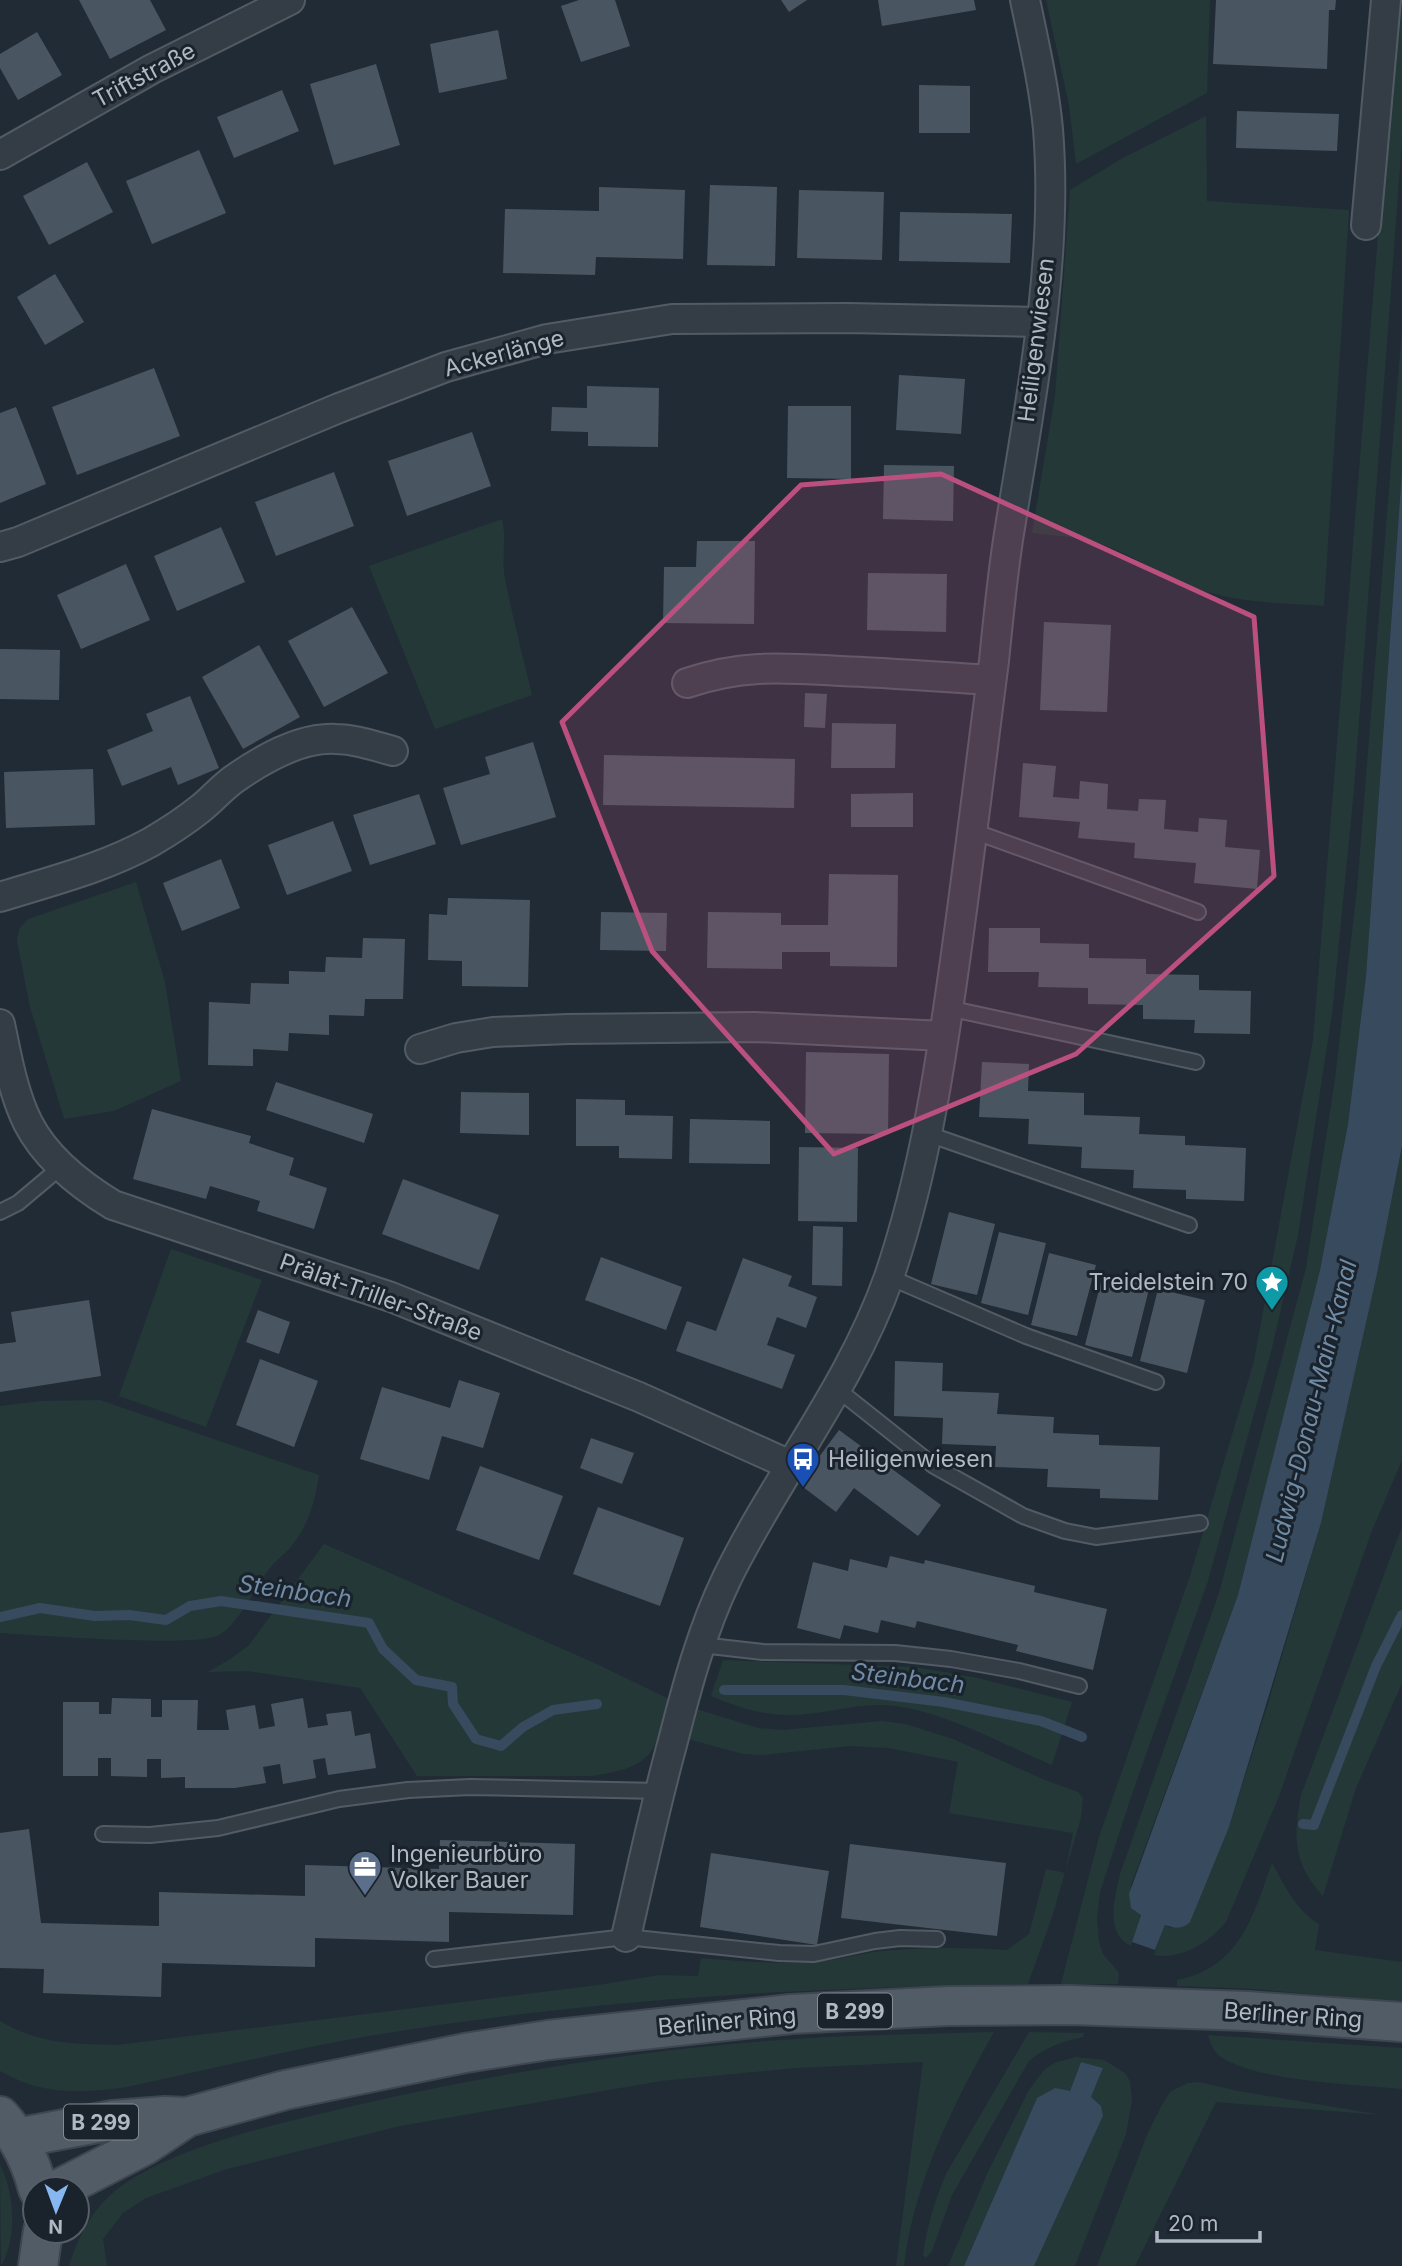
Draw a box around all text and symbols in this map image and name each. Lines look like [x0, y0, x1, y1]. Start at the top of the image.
street label: Triftstraße [88, 36, 200, 114]
street label: Heiligenwiesen [1012, 256, 1060, 424]
street label: Ackerlänge [441, 324, 567, 382]
street label: Prälat-Triller-Straße [276, 1247, 486, 1347]
water label: Ludwig-Donau-Main-Kanal [1259, 1257, 1363, 1565]
place icon: Treidelstein 70 [1253, 1263, 1291, 1312]
place label: Treidelstein 70 [1088, 1268, 1248, 1296]
bus stop icon: Heiligenwiesen [784, 1440, 822, 1489]
place label: Heiligenwiesen [828, 1445, 993, 1473]
water label: Steinbach [236, 1569, 354, 1613]
water label: Steinbach [850, 1657, 966, 1699]
place label: Ingenieurbüro Volker Bauer [390, 1840, 542, 1894]
office icon: Ingenieurbüro Volker Bauer [346, 1848, 384, 1897]
road number: B 299 [818, 1994, 892, 2028]
street label: Berliner Ring [1223, 1996, 1363, 2034]
street label: Berliner Ring [657, 2001, 797, 2041]
road number: B 299 [64, 2104, 138, 2140]
north arrow [21, 2175, 91, 2245]
scale bar [1157, 2200, 1260, 2244]
text: 20 m [1168, 2211, 1218, 2236]
text: N [48, 2215, 63, 2238]

